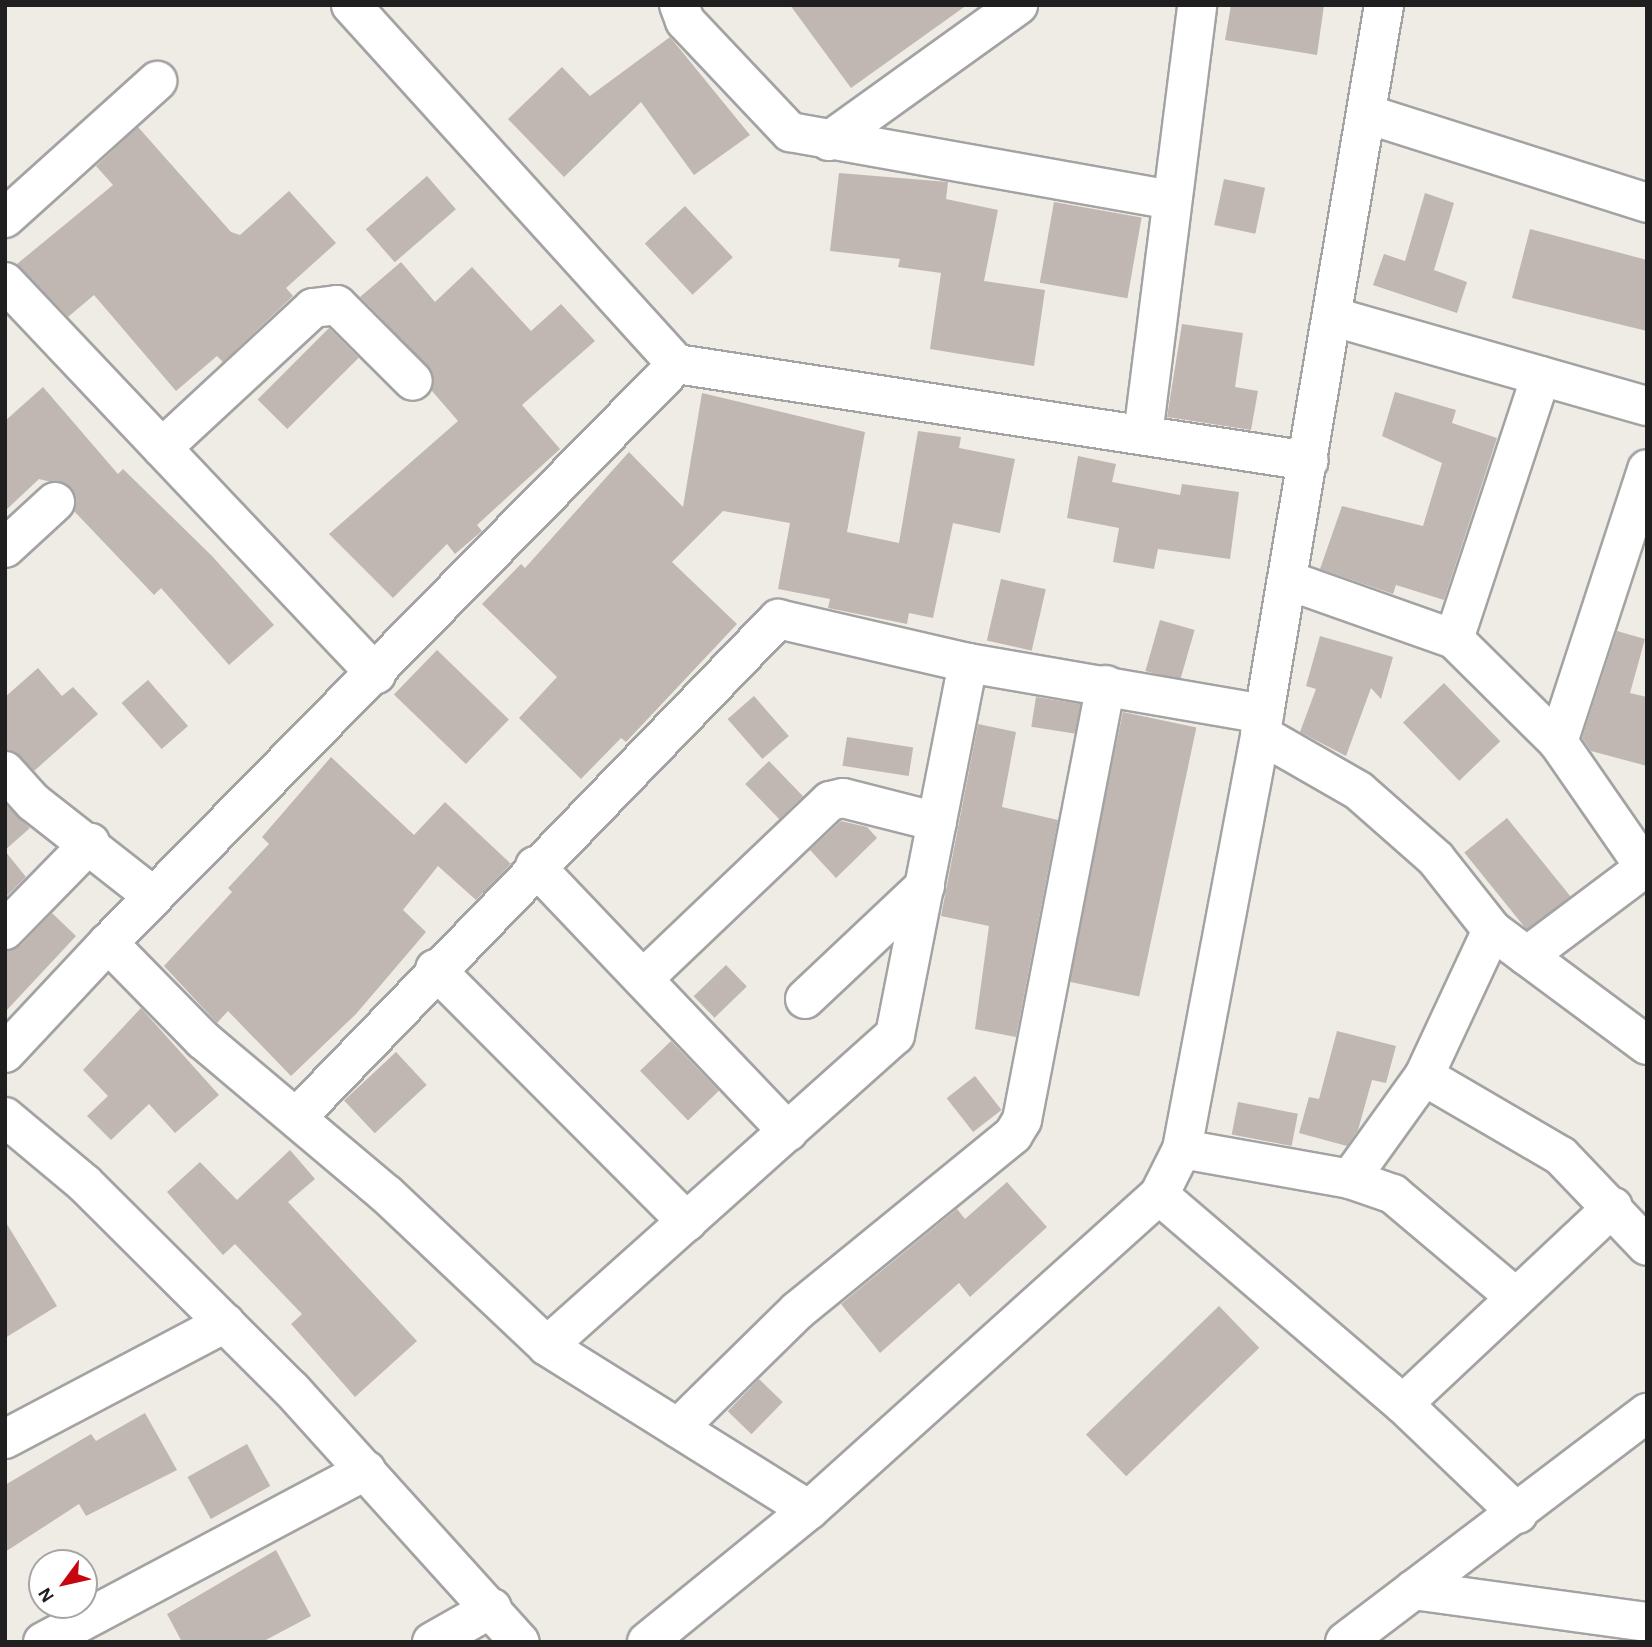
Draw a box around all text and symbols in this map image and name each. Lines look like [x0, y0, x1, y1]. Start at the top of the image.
north arrow [28, 1549, 98, 1619]
text: N [35, 1584, 58, 1605]

